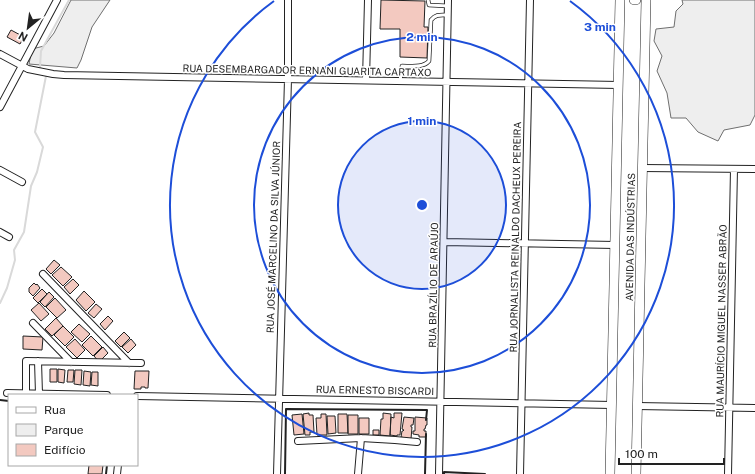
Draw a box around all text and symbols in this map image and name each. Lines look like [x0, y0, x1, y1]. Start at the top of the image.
north arrow [8, 8, 48, 48]
text: 3 min [584, 20, 616, 34]
text: N [16, 29, 30, 44]
text: 2 min [406, 30, 438, 44]
street label: RUA DESEMBARGADOR ERNANI GUARITA CARTAXO [183, 62, 431, 78]
text: 1 min [408, 114, 436, 128]
street label: RUA JORNALISTA REINALDO DACHEUX PEREIRA [507, 121, 523, 353]
street label: RUA JOSÉ MARCELINO DA SILVA JÚNIOR [264, 140, 282, 333]
street label: AVENIDA DAS INDÚSTRIAS [623, 172, 637, 301]
centre of rings [415, 198, 429, 212]
street label: RUA BRAZÍLIO DE ARAÚJO [426, 222, 440, 348]
street label: RUA MAURÍCIO MIGUEL NASSER ABRÃO [713, 224, 729, 418]
street label: RUA ERNESTO BISCARDI [316, 383, 434, 397]
legend [8, 394, 138, 466]
text: Rua [44, 403, 66, 417]
text: Parque [44, 423, 84, 437]
scale bar [619, 440, 724, 466]
text: Edifício [44, 443, 86, 457]
text: 100 m [625, 447, 658, 461]

